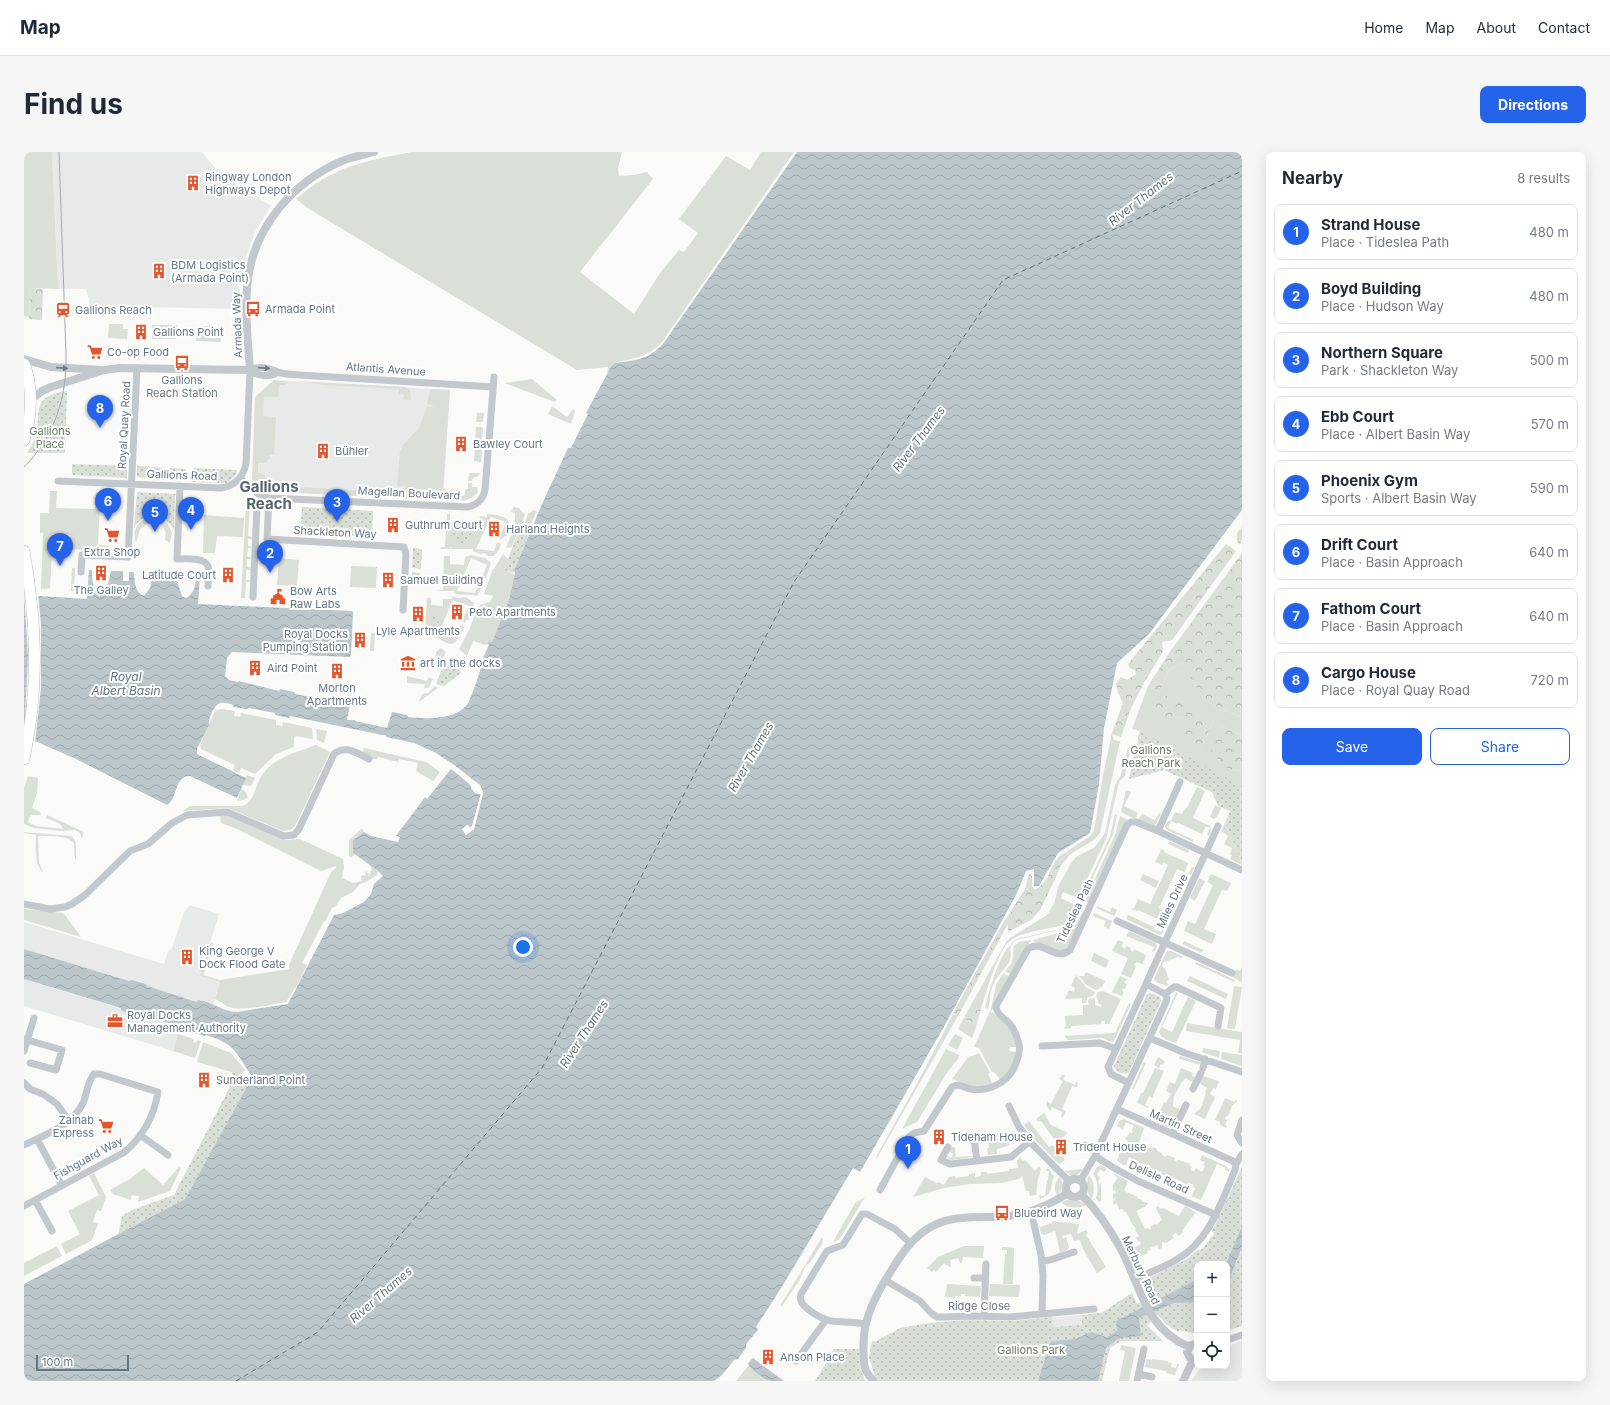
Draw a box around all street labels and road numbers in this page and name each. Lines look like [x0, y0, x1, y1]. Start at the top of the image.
street label: Armada Way [229, 292, 245, 358]
street label: Atlantis Avenue [346, 359, 426, 379]
street label: Royal Quay Road [115, 381, 133, 469]
street label: Gallions Road [146, 467, 218, 483]
street label: Magellan Boulevard [357, 483, 461, 503]
street label: Shackleton Way [293, 523, 377, 541]
street label: Miles Drive [1153, 872, 1191, 930]
street label: Tideslea Path [1053, 876, 1097, 946]
street label: Martin Street [1147, 1106, 1215, 1146]
street label: Fishguard Way [51, 1133, 125, 1183]
street label: Delisle Road [1127, 1158, 1191, 1196]
street label: Merbury Road [1119, 1233, 1163, 1307]
street label: Ridge Close [948, 1299, 1010, 1313]

